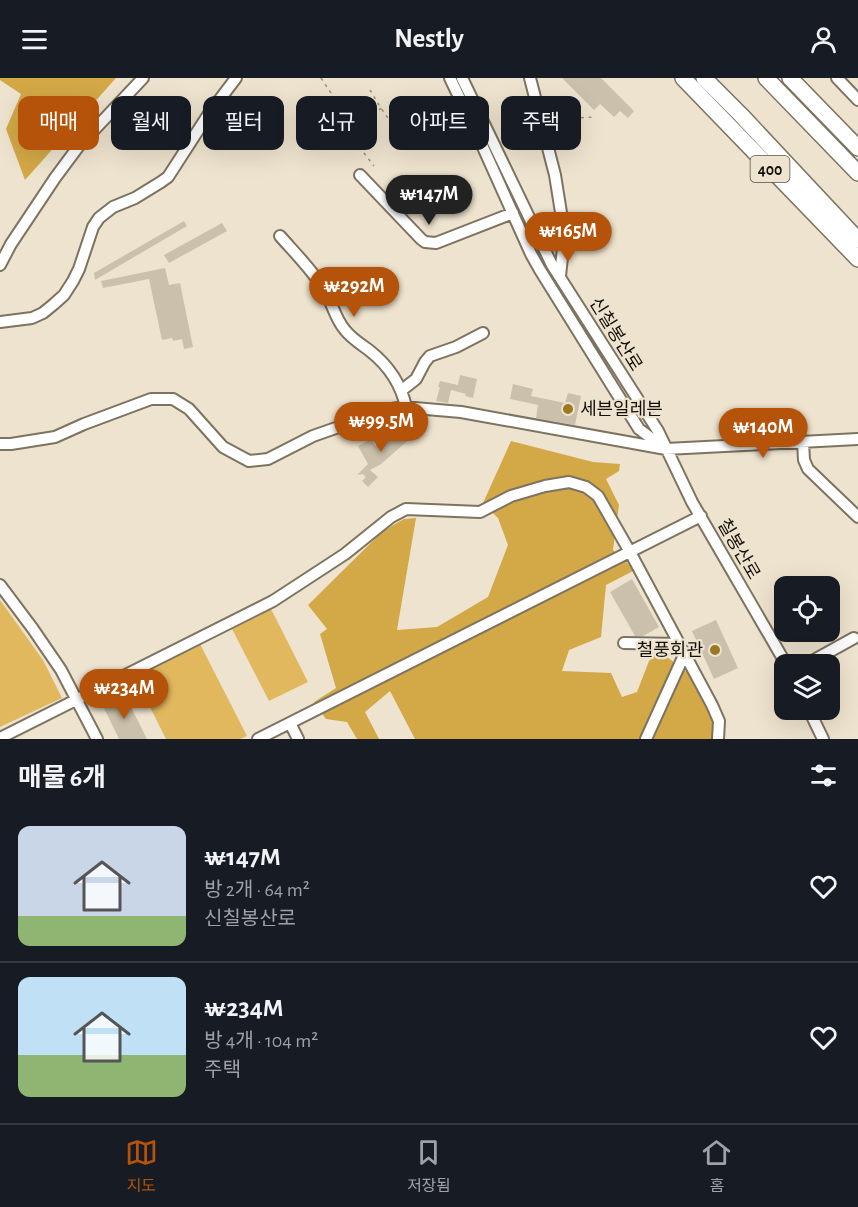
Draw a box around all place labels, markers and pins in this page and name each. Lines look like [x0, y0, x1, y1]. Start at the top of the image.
pin: ₩147M [387, 175, 471, 226]
pin: ₩165M [526, 212, 610, 263]
pin: ₩292M [312, 267, 396, 318]
place label: 세븐일레븐 [580, 399, 663, 419]
pin: ₩99.5M [332, 402, 430, 453]
marker: 세븐일레븐 [561, 402, 575, 416]
pin: ₩140M [721, 408, 805, 459]
place label: 철풍회관 [637, 640, 703, 660]
marker: 철풍회관 [708, 643, 722, 657]
pin: ₩234M [82, 669, 166, 720]

